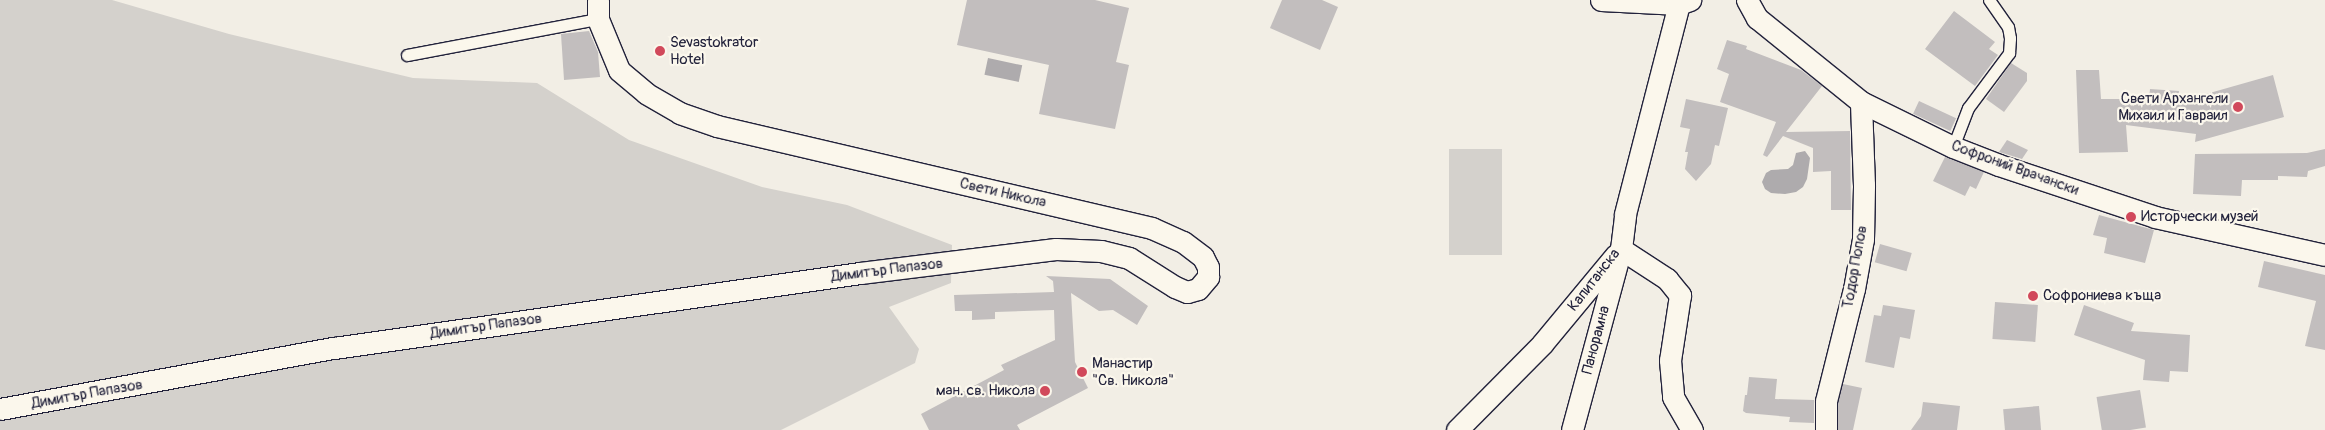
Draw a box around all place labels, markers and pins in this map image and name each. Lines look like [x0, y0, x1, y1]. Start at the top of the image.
place label: Sevastokrator Hotel [670, 33, 758, 68]
marker: Sevastokrator Hotel [654, 45, 666, 57]
place label: Свети Архангели Михаил и Гавраил [2118, 89, 2228, 124]
marker: Свети Архангели Михаил и Гавраил [2232, 101, 2244, 113]
place label: Исторчески музей [2141, 208, 2258, 226]
marker: Исторчески музей [2125, 211, 2137, 223]
place label: Софрониева къща [2043, 287, 2161, 305]
marker: Софрониева къща [2027, 290, 2039, 302]
place label: Манастир "Св. Никола" [1092, 354, 1174, 389]
marker: Манастир "Св. Никола" [1076, 366, 1088, 378]
place label: ман. св. Никола [936, 382, 1035, 400]
marker: ман. св. Никола [1039, 385, 1051, 397]

